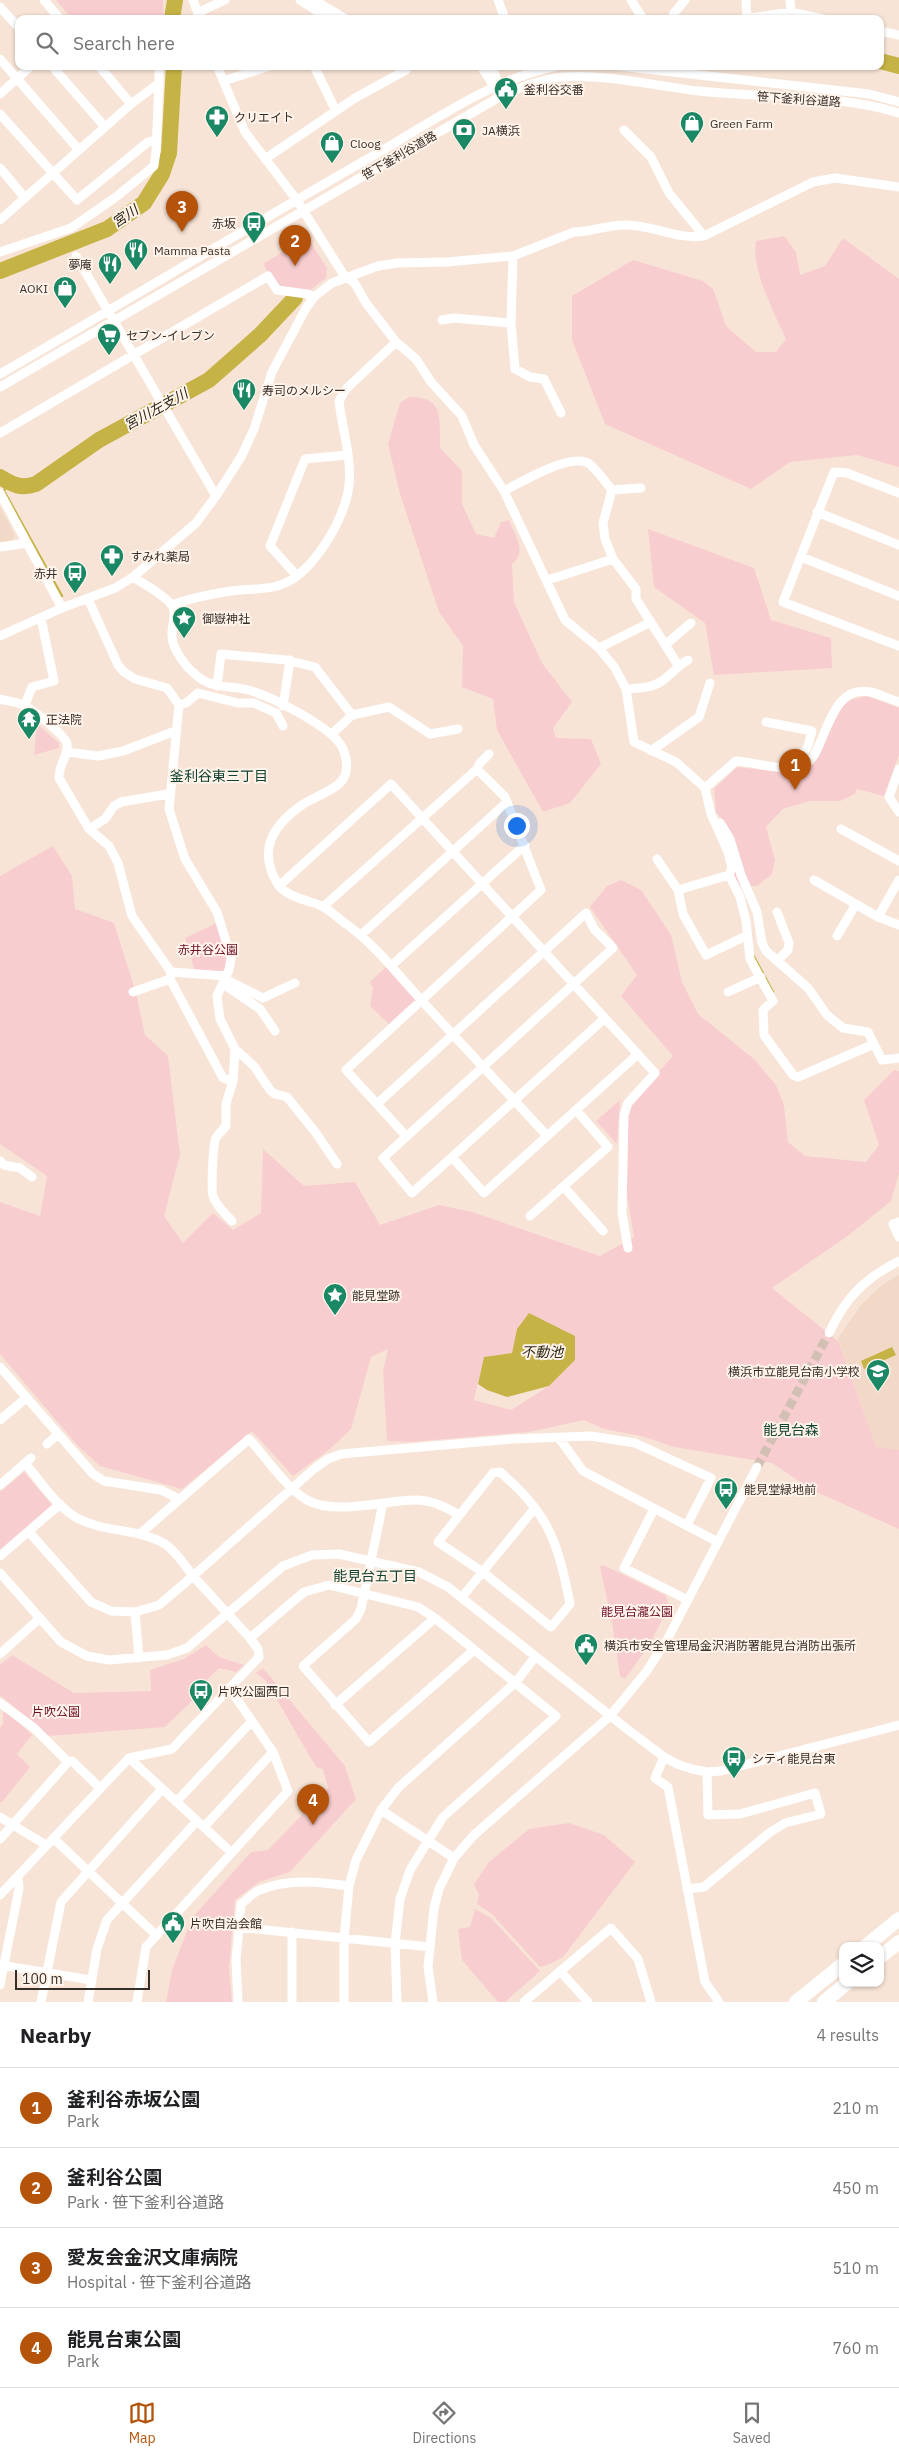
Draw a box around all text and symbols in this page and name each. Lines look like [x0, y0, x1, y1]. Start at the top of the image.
search box [15, 15, 884, 70]
icon: search [33, 29, 61, 57]
text: Search here [73, 31, 175, 55]
public building icon: 釜利谷交番 [493, 76, 519, 110]
place label: 釜利谷交番 [524, 82, 584, 97]
street label: 笹下釜利谷道路 [757, 89, 841, 109]
pharmacy icon: クリエイト [204, 104, 230, 138]
place label: クリエイト [234, 110, 294, 125]
shop icon: Green Farm [679, 110, 705, 144]
place label: Green Farm [710, 116, 773, 131]
bank icon: JA横浜 [451, 117, 477, 151]
place label: JA横浜 [482, 123, 520, 138]
street label: 笹下釜利谷道路 [359, 128, 439, 182]
shop icon: Cloog [319, 130, 345, 164]
place label: Cloog [350, 136, 381, 151]
pin: 3 [166, 191, 198, 232]
water label: 宮川 [108, 200, 143, 231]
bus stop icon: 赤坂 [241, 210, 267, 244]
place label: 赤坂 [212, 216, 236, 231]
pin: 2 [279, 225, 311, 266]
restaurant icon: Mamma Pasta [123, 237, 149, 271]
place label: Mamma Pasta [154, 243, 231, 258]
restaurant icon: 夢庵 [97, 251, 123, 285]
place label: 夢庵 [68, 257, 92, 272]
shop icon: AOKI [52, 275, 78, 309]
place label: AOKI [20, 281, 48, 296]
supermarket icon: セブン-イレブン [96, 322, 122, 356]
place label: セブン-イレブン [126, 328, 215, 343]
restaurant icon: 寿司のメルシー [231, 377, 257, 411]
water label: 宮川左支川 [121, 383, 193, 434]
place label: 寿司のメルシー [262, 383, 346, 398]
pharmacy icon: すみれ薬局 [99, 543, 125, 577]
place label: すみれ薬局 [130, 549, 190, 564]
bus stop icon: 赤井 [62, 560, 88, 594]
place label: 赤井 [34, 566, 58, 581]
place icon: 御嶽神社 [171, 605, 197, 639]
place label: 御嶽神社 [202, 611, 250, 626]
temple icon: 正法院 [16, 706, 42, 740]
place label: 正法院 [46, 712, 82, 727]
pin: 1 [779, 749, 811, 790]
district label: 釜利谷東三丁目 [170, 767, 268, 785]
your location [504, 813, 530, 839]
park label: 赤井谷公園 [178, 942, 238, 957]
place icon: 能見堂跡 [322, 1282, 348, 1316]
place label: 能見堂跡 [352, 1288, 400, 1303]
water label: 不動池 [521, 1343, 565, 1361]
school or university icon: 横浜市立能見台南小学校 [865, 1358, 891, 1392]
place label: 横浜市立能見台南小学校 [728, 1364, 860, 1379]
district label: 能見台森 [763, 1421, 819, 1439]
bus stop icon: 能見堂緑地前 [713, 1476, 739, 1510]
place label: 能見堂緑地前 [744, 1482, 816, 1497]
district label: 能見台五丁目 [333, 1567, 417, 1585]
park label: 能見台瀧公園 [601, 1604, 673, 1619]
public building icon: 横浜市安全管理局金沢消防署能見台消防出張所 [573, 1632, 599, 1666]
place label: 横浜市安全管理局金沢消防署能見台消防出張所 [604, 1638, 856, 1653]
bus stop icon: 片吹公園西口 [188, 1678, 214, 1712]
place label: 片吹公園西口 [218, 1684, 290, 1699]
park label: 片吹公園 [32, 1704, 80, 1719]
bus stop icon: シティ能見台東 [721, 1745, 747, 1779]
place label: シティ能見台東 [752, 1751, 835, 1766]
pin: 4 [297, 1784, 329, 1825]
public building icon: 片吹自治会館 [160, 1910, 186, 1944]
place label: 片吹自治会館 [190, 1916, 262, 1931]
map controls [839, 1942, 884, 1987]
button: layers [839, 1942, 884, 1987]
scale bar [15, 1967, 150, 1990]
text: 100 m [22, 1970, 63, 1988]
text: Nearby [20, 2021, 91, 2049]
text: 4 results [816, 2025, 879, 2045]
text: 釜利谷赤坂公園 [67, 2087, 200, 2111]
text: 1 [31, 2098, 41, 2118]
text: 210 m [832, 2098, 879, 2118]
text: Park [67, 2111, 99, 2131]
text: 釜利谷公園 [67, 2165, 162, 2189]
text: 2 [31, 2178, 41, 2198]
text: 450 m [832, 2178, 879, 2198]
text: Park · 笹下釜利谷道路 [67, 2192, 224, 2212]
text: 愛友会金沢文庫病院 [67, 2245, 238, 2269]
text: 3 [31, 2258, 41, 2278]
text: 510 m [832, 2258, 879, 2278]
text: Hospital · 笹下釜利谷道路 [67, 2272, 252, 2292]
text: 能見台東公園 [67, 2327, 181, 2351]
text: 4 [31, 2338, 41, 2358]
text: 760 m [832, 2338, 879, 2358]
text: Park [67, 2351, 99, 2371]
tab: Map [128, 2399, 156, 2447]
tab: Directions [413, 2399, 476, 2447]
tab: Saved [733, 2399, 771, 2447]

